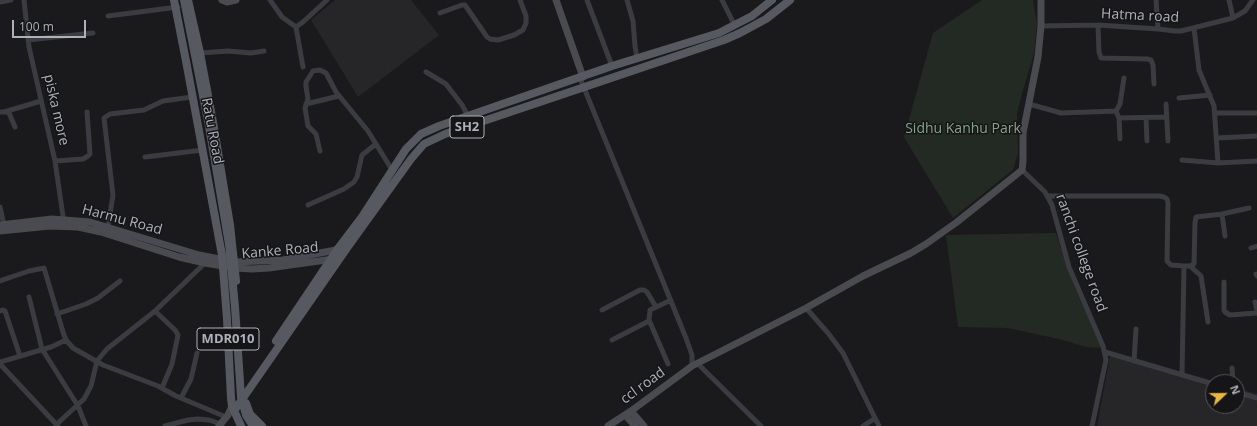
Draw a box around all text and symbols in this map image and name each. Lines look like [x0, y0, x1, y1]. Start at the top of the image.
street label: Hatma road [1101, 6, 1179, 26]
scale bar [14, 12, 88, 38]
text: 100 m [19, 18, 54, 35]
street label: piska more [40, 73, 72, 147]
street label: Ratu Road [197, 96, 227, 166]
road number: SH2 [450, 116, 484, 138]
park label: Sidhu Kanhu Park [905, 121, 1021, 137]
street label: ranchi college road [1052, 192, 1110, 314]
street label: Harmu Road [80, 201, 164, 239]
street label: Kanke Road [241, 239, 319, 263]
road number: MDR010 [197, 328, 259, 350]
street label: ccl road [617, 364, 669, 408]
north arrow [1205, 374, 1245, 414]
text: N [1227, 383, 1244, 397]

